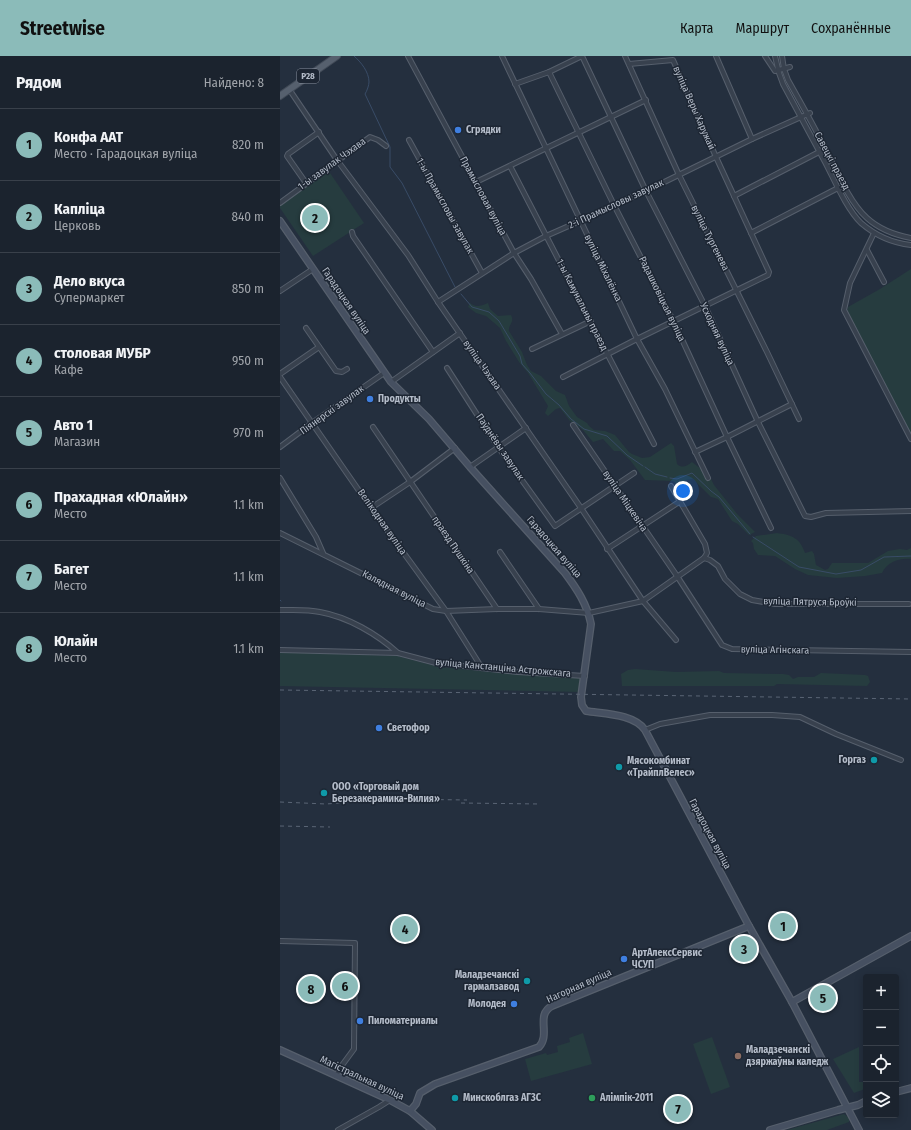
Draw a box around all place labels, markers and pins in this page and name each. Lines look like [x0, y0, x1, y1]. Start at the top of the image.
place label: Сгрядки [466, 124, 501, 136]
marker: Сгрядки [453, 125, 463, 135]
pin: 2 [302, 203, 328, 233]
place label: Продукты [378, 393, 421, 405]
marker: Продукты [365, 394, 375, 404]
place label: Светофор [387, 722, 430, 734]
marker: Светофор [374, 723, 384, 733]
place label: Горгаз [839, 754, 866, 766]
place label: Мясокомбинат «ТрайплВелес» [627, 755, 695, 779]
marker: Горгаз [869, 755, 879, 765]
marker: Мясокомбинат «ТрайплВелес» [614, 762, 624, 772]
place label: ООО «Торговый дом Березакерамика-Вилия» [332, 781, 440, 805]
marker: ООО «Торговый дом Березакерамика-Вилия» [319, 788, 329, 798]
pin: 1 [770, 911, 796, 941]
pin: 4 [392, 914, 418, 944]
pin: 3 [731, 934, 757, 964]
place label: АртАлексСервис ЧСУП [631, 947, 703, 971]
marker: АртАлексСервис ЧСУП [619, 954, 629, 964]
place label: Маладзечанскі гармалзавод [455, 969, 519, 993]
pin: 6 [332, 971, 358, 1001]
pin: 8 [298, 974, 324, 1004]
marker: Маладзечанскі гармалзавод [522, 976, 532, 986]
pin: 5 [810, 983, 836, 1013]
place label: Молодея [468, 998, 506, 1010]
marker: Молодея [509, 999, 519, 1009]
place label: Пиломатериалы [368, 1015, 438, 1027]
marker: Пиломатериалы [355, 1016, 365, 1026]
place label: Маладзечанскі дзяржаўны каледж [745, 1044, 829, 1068]
marker: Маладзечанскі дзяржаўны каледж [733, 1051, 743, 1061]
place label: Минскоблгаз АГЗС [463, 1092, 542, 1104]
place label: Алімпік-2011 [599, 1092, 653, 1104]
marker: Минскоблгаз АГЗС [450, 1093, 460, 1103]
marker: Алімпік-2011 [587, 1093, 597, 1103]
pin: 7 [665, 1094, 691, 1124]

